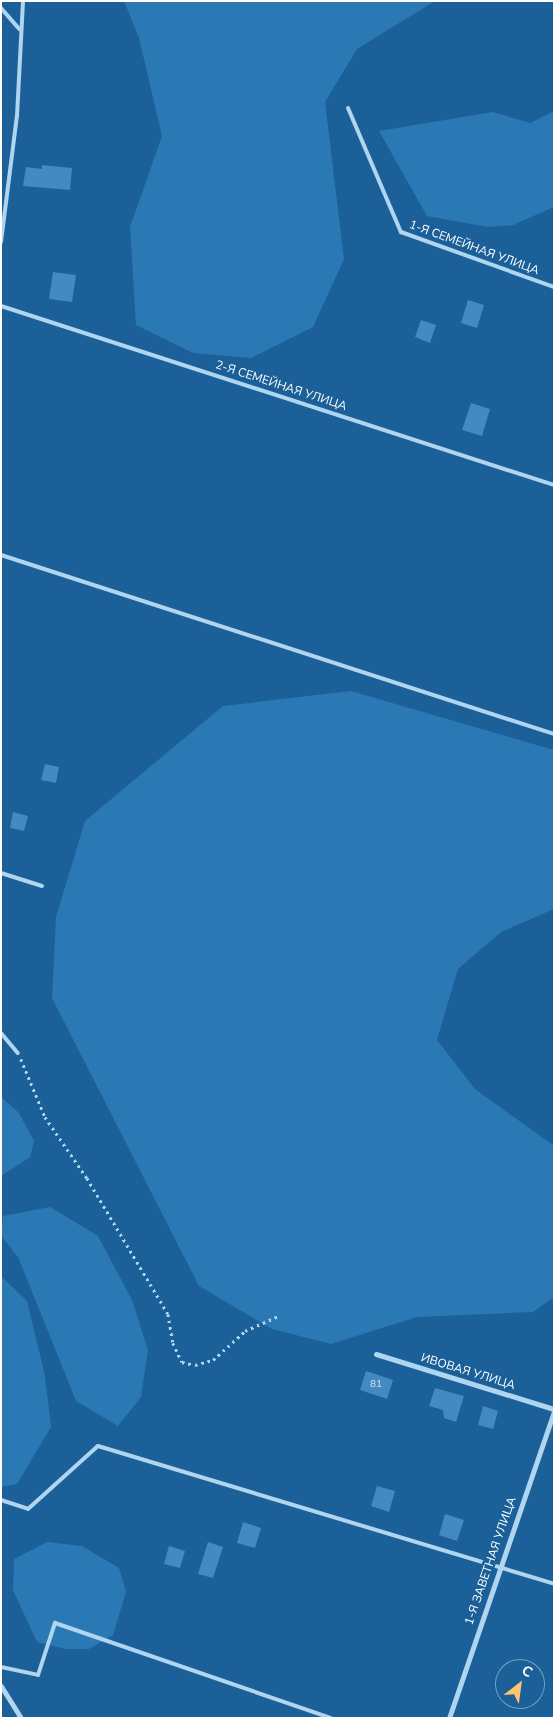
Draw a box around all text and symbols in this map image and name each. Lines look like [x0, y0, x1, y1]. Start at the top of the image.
street label: 1-Я СЕМЕЙНАЯ УЛИЦА [407, 218, 541, 278]
street label: 2-Я СЕМЕЙНАЯ УЛИЦА [213, 358, 349, 414]
street label: ИВОВАЯ УЛИЦА [419, 1351, 517, 1393]
house number: 81 [370, 1379, 382, 1391]
street label: 1-Я ЗАВЕТНАЯ УЛИЦА [462, 1495, 520, 1627]
north arrow [495, 1659, 545, 1709]
text: С [518, 1661, 536, 1682]

